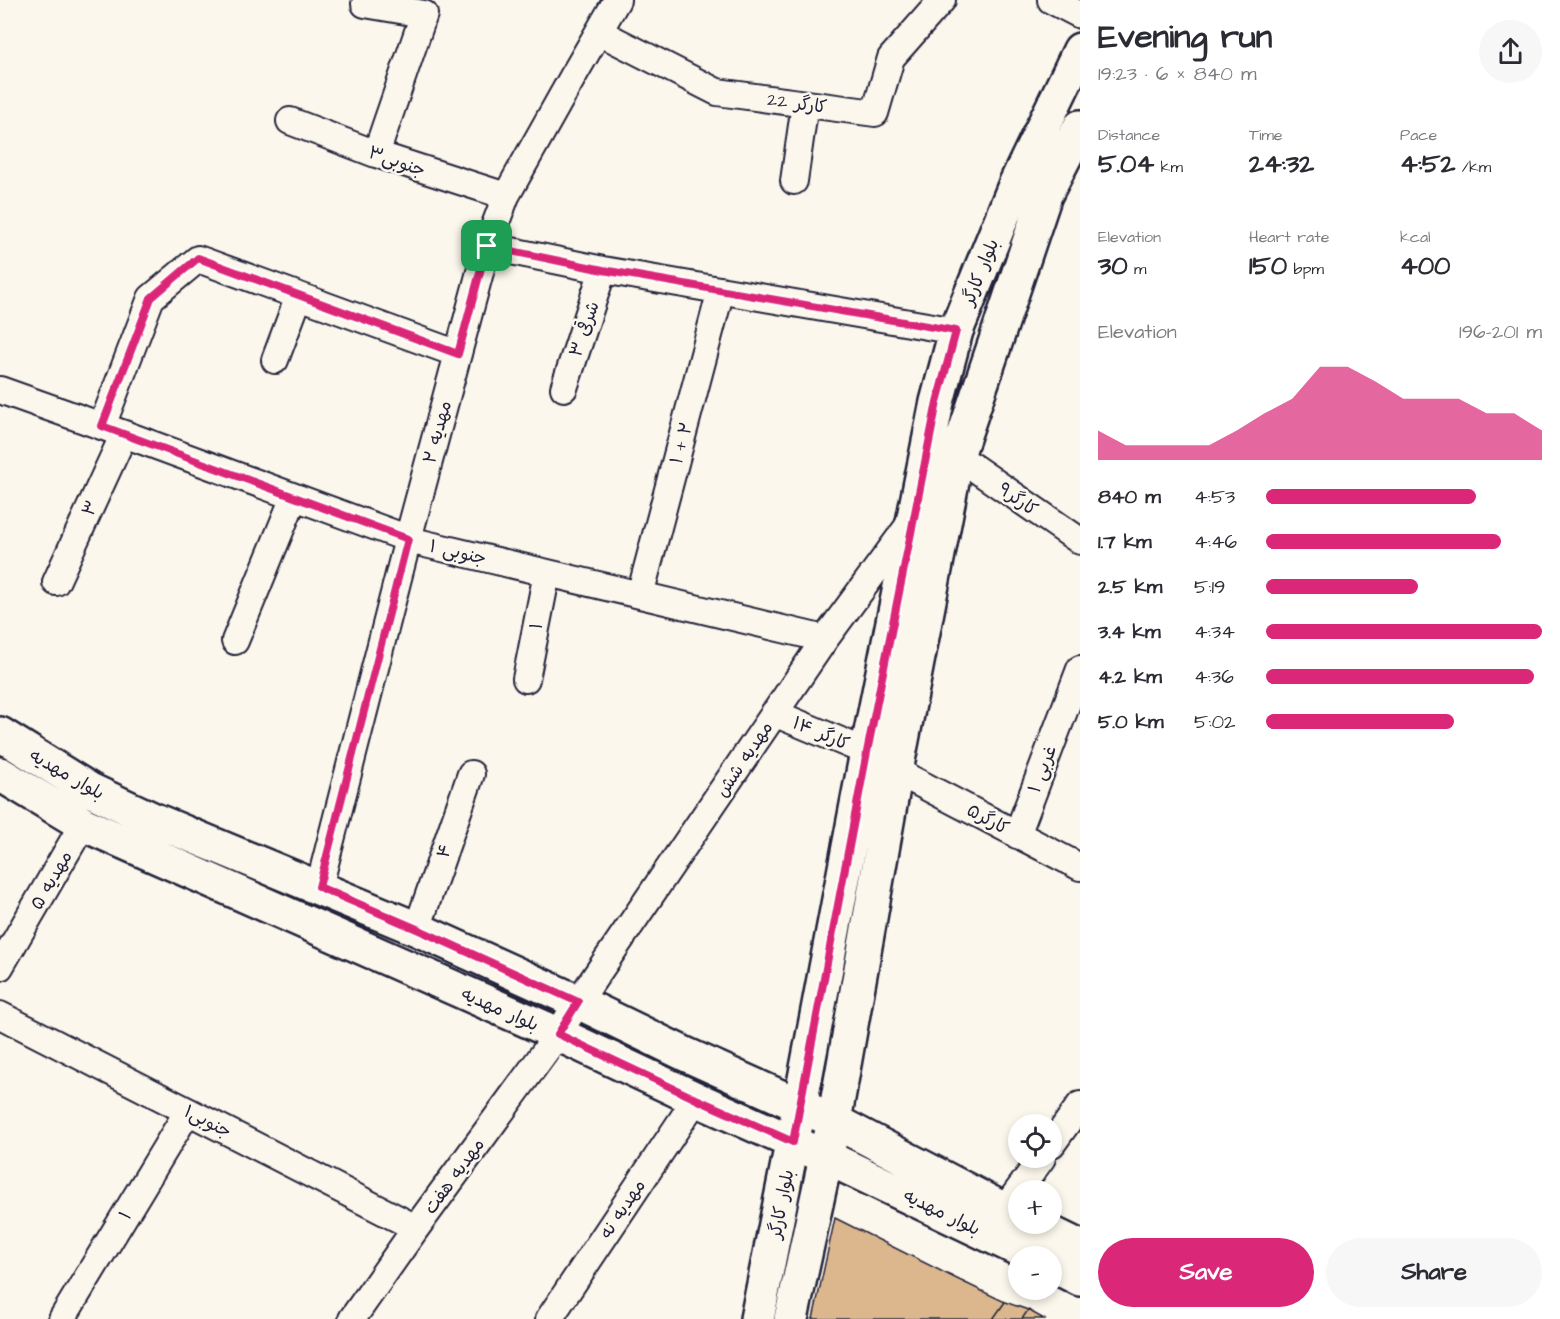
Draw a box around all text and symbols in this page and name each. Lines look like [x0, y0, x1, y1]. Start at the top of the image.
text: Evening run [1098, 14, 1272, 60]
button: share [1479, 20, 1542, 83]
text: 19:23 · 6 × 840 m [1098, 60, 1256, 88]
street label: کارگر 22 [765, 87, 829, 120]
text: Distance [1098, 124, 1160, 146]
text: Time [1249, 124, 1283, 146]
text: Pace [1400, 124, 1437, 146]
street label: جنوبی۳ [365, 140, 429, 183]
text: 5.04 [1098, 146, 1154, 182]
text: 24:32 [1249, 146, 1314, 182]
text: 4:52 [1400, 146, 1455, 182]
text: km [1154, 156, 1183, 178]
text: /km [1455, 156, 1491, 178]
pin [461, 220, 512, 271]
text: Elevation [1098, 226, 1161, 248]
text: Heart rate [1249, 226, 1329, 248]
text: kcal [1400, 226, 1431, 248]
icon: arrive [470, 229, 503, 262]
street label: بلوار کارگر [955, 235, 1005, 311]
text: 30 [1098, 248, 1128, 284]
text: 150 [1249, 248, 1287, 284]
text: 400 [1400, 248, 1451, 284]
text: m [1128, 258, 1147, 280]
text: bpm [1287, 258, 1324, 280]
street label: ۳ شرقی [563, 298, 606, 360]
text: Elevation [1098, 318, 1177, 346]
text: 196–201 m [1459, 318, 1542, 346]
street label: مهدیه ۲ [417, 398, 458, 466]
street label: ۱ + ۲ [664, 419, 699, 467]
street label: کارگر۹ [993, 477, 1043, 522]
text: 840 m [1098, 483, 1161, 511]
text: 4:53 [1194, 483, 1235, 511]
street label: ۳ [76, 496, 105, 520]
text: 1.7 km [1098, 528, 1152, 556]
text: 4:46 [1194, 528, 1237, 556]
street label: ۱ جنوبی [427, 534, 489, 571]
text: 2.5 km [1098, 573, 1162, 601]
text: 5:19 [1194, 573, 1225, 601]
text: 3.4 km [1098, 618, 1160, 646]
text: 4:34 [1194, 618, 1235, 646]
street label: ۱ [524, 620, 549, 632]
text: 4.2 km [1098, 663, 1162, 691]
text: 4:36 [1194, 663, 1234, 691]
text: 5.0 km [1098, 708, 1163, 736]
text: 5:02 [1194, 708, 1236, 736]
street label: کارگر ۱۴ [789, 710, 853, 757]
street label: مهدیه شش [710, 716, 779, 802]
street label: ۱ غربی [1022, 742, 1063, 797]
street label: بلوار مهدیه [25, 743, 109, 806]
street label: کارگر۵ [962, 798, 1014, 841]
street label: ۴ [430, 841, 458, 862]
street label: مهدیه ۵ [24, 846, 78, 914]
street label: بلوار مهدیه [457, 981, 543, 1038]
street label: جنوبی۱ [180, 1099, 236, 1144]
map controls [1008, 1114, 1062, 1300]
button: locate [1008, 1114, 1062, 1168]
street label: مهدیه هفت [418, 1133, 491, 1219]
street label: بلوار کارگر [762, 1167, 800, 1243]
street label: مهدیه نه [593, 1174, 652, 1244]
button: + [1008, 1180, 1062, 1234]
street label: بلوار مهدیه [899, 1183, 984, 1242]
street label: ۱ [113, 1206, 138, 1225]
button: Save [1098, 1238, 1314, 1307]
button: Share [1326, 1238, 1542, 1307]
button: − [1008, 1246, 1062, 1300]

